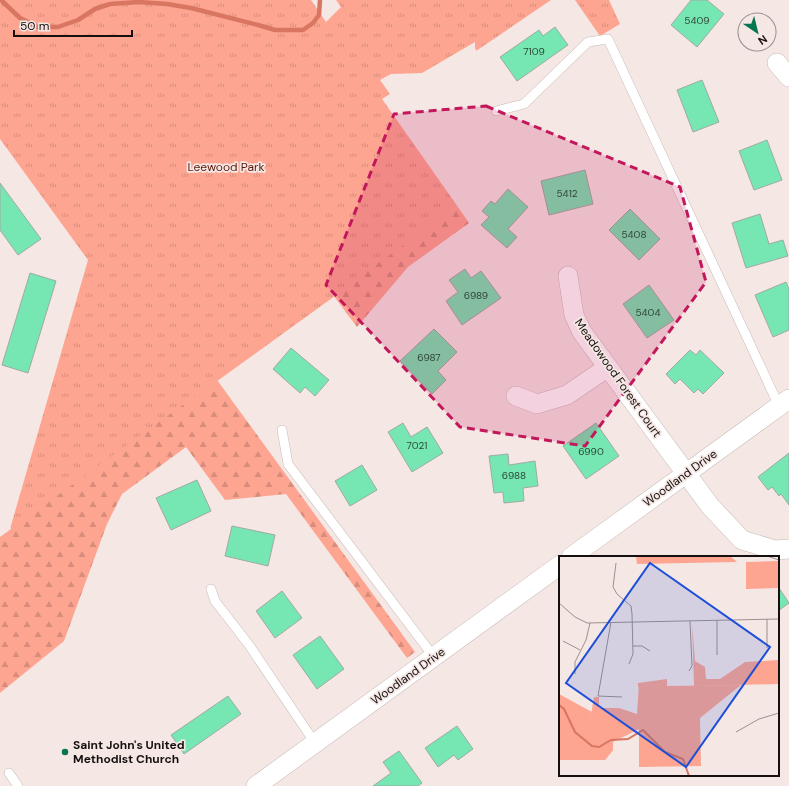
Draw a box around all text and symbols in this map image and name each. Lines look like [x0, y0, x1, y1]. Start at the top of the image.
scale bar [14, 12, 132, 38]
north arrow [737, 12, 777, 52]
house number: 5409 [684, 14, 710, 27]
text: 50 m [20, 18, 49, 34]
text: N [755, 32, 770, 48]
house number: 7109 [523, 45, 545, 58]
park label: Leewood Park [187, 159, 265, 175]
house number: 5412 [556, 187, 578, 200]
house number: 5408 [621, 228, 647, 241]
house number: 6989 [464, 289, 488, 302]
house number: 5404 [635, 306, 661, 319]
street label: Meadowood Forest Court [571, 315, 665, 441]
house number: 6987 [417, 351, 441, 364]
house number: 7021 [407, 439, 427, 452]
house number: 6990 [578, 445, 604, 458]
street label: Woodland Drive [640, 446, 720, 510]
house number: 6988 [502, 469, 526, 482]
inset map [559, 556, 779, 776]
street label: Woodland Drive [368, 644, 448, 708]
place label: Saint John's United Methodist Church [73, 737, 185, 767]
marker: Saint John's United Methodist Church [60, 747, 70, 757]

